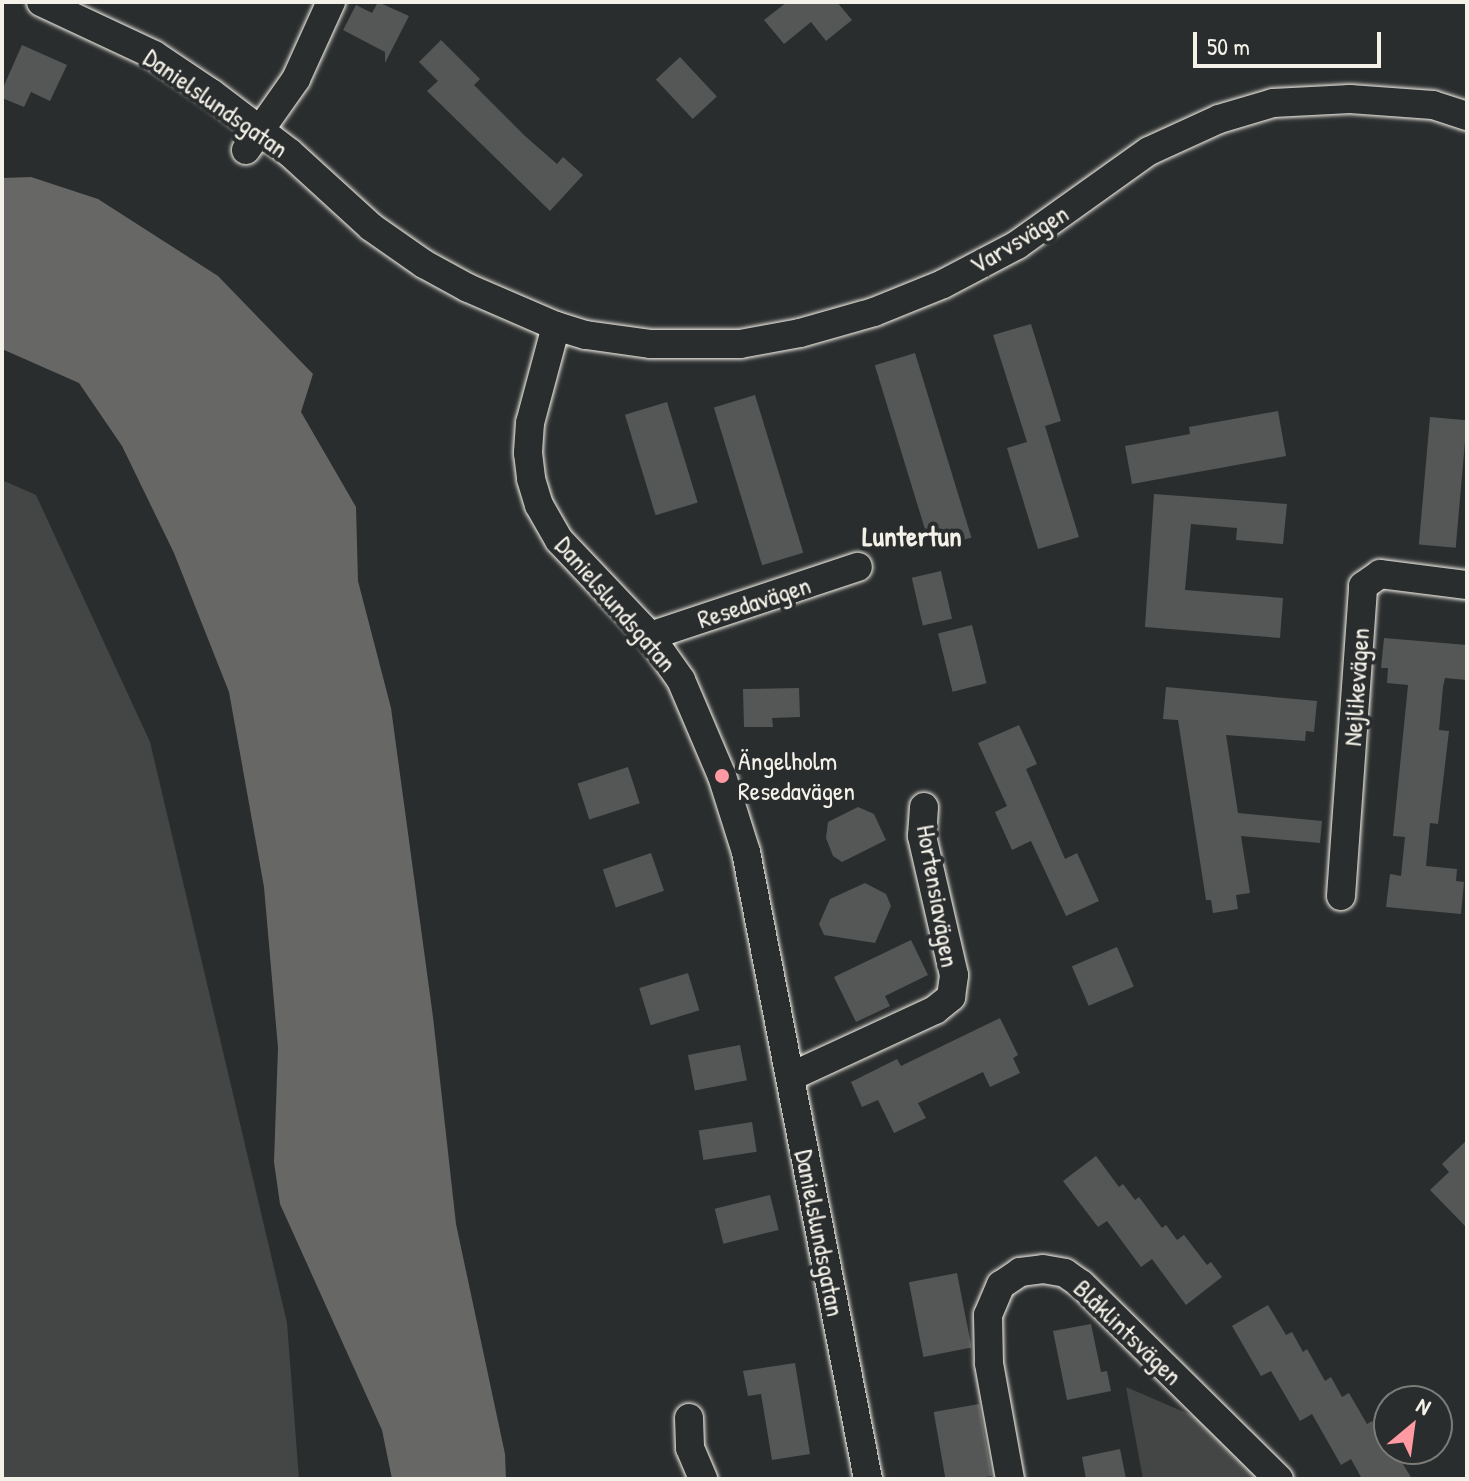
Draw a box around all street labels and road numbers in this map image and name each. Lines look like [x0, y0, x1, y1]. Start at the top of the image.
street label: Danielslundsgatan [138, 42, 294, 164]
street label: Varvsvägen [964, 197, 1074, 281]
street label: Danielslundsgatan [549, 530, 683, 678]
street label: Resedavägen [693, 569, 815, 635]
street label: Nejlikevägen [1336, 627, 1376, 747]
street label: Hortensiavägen [910, 822, 966, 970]
street label: Danielslundsgatan [789, 1147, 851, 1319]
street label: Blåklintsvägen [1067, 1273, 1189, 1391]

